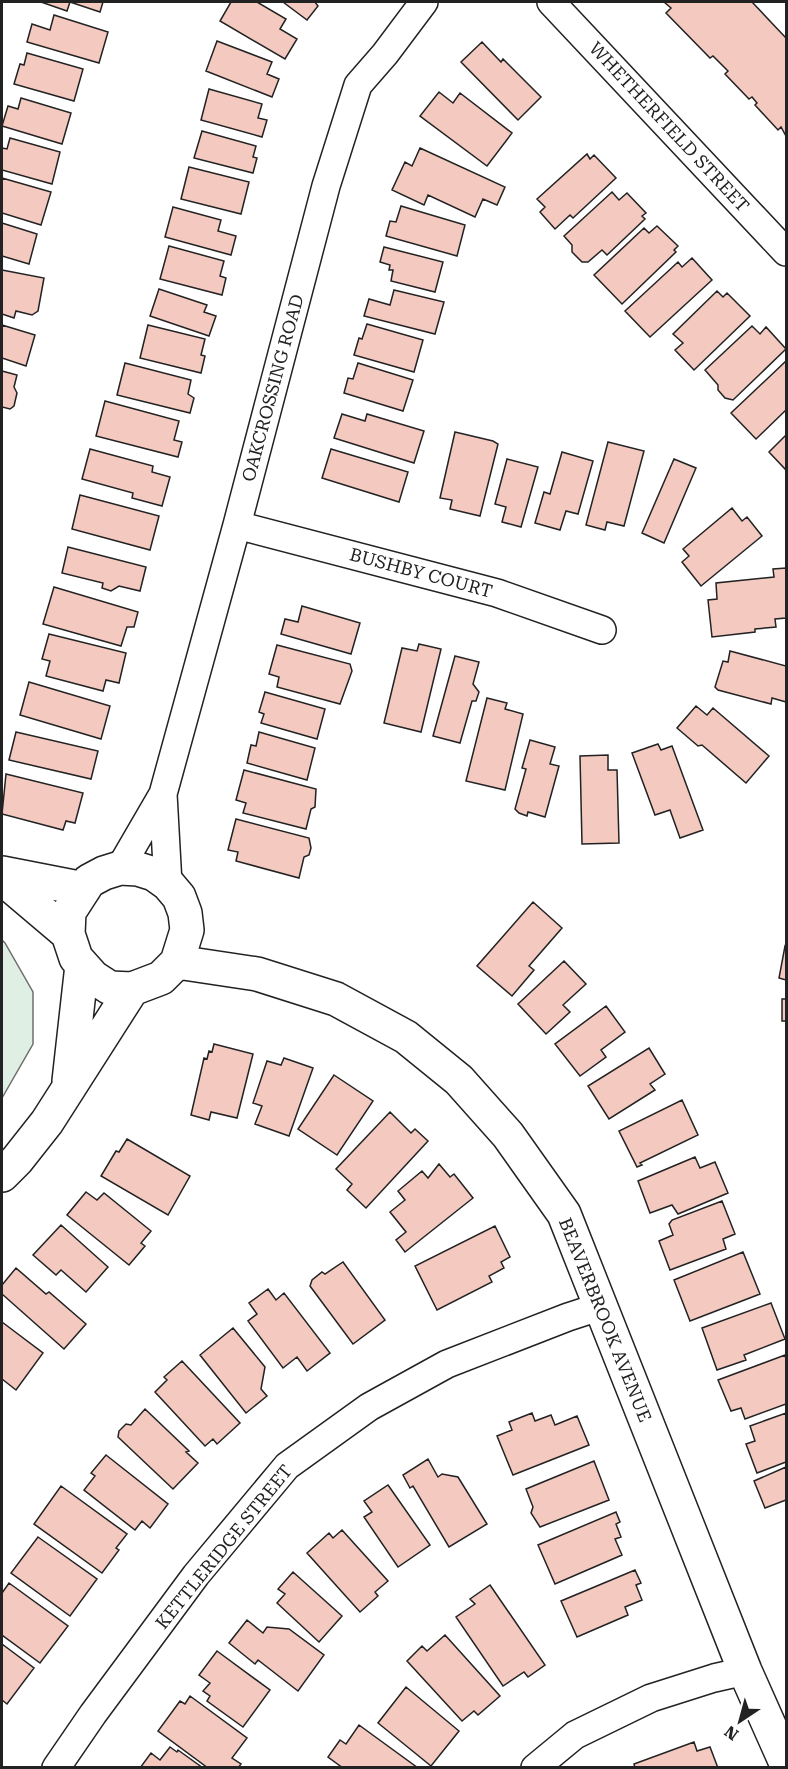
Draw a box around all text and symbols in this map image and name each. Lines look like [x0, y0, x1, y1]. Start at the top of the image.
street label: WHETHERFIELD STREET [585, 37, 754, 216]
street label: OAKCROSSING ROAD [237, 292, 308, 484]
street label: BUSHBY COURT [348, 543, 495, 602]
street label: BEAVERBROOK AVENUE [555, 1215, 656, 1425]
street label: KETTLERIDGE STREET [151, 1460, 296, 1633]
north arrow [710, 1691, 770, 1751]
text: N [721, 1721, 742, 1744]

